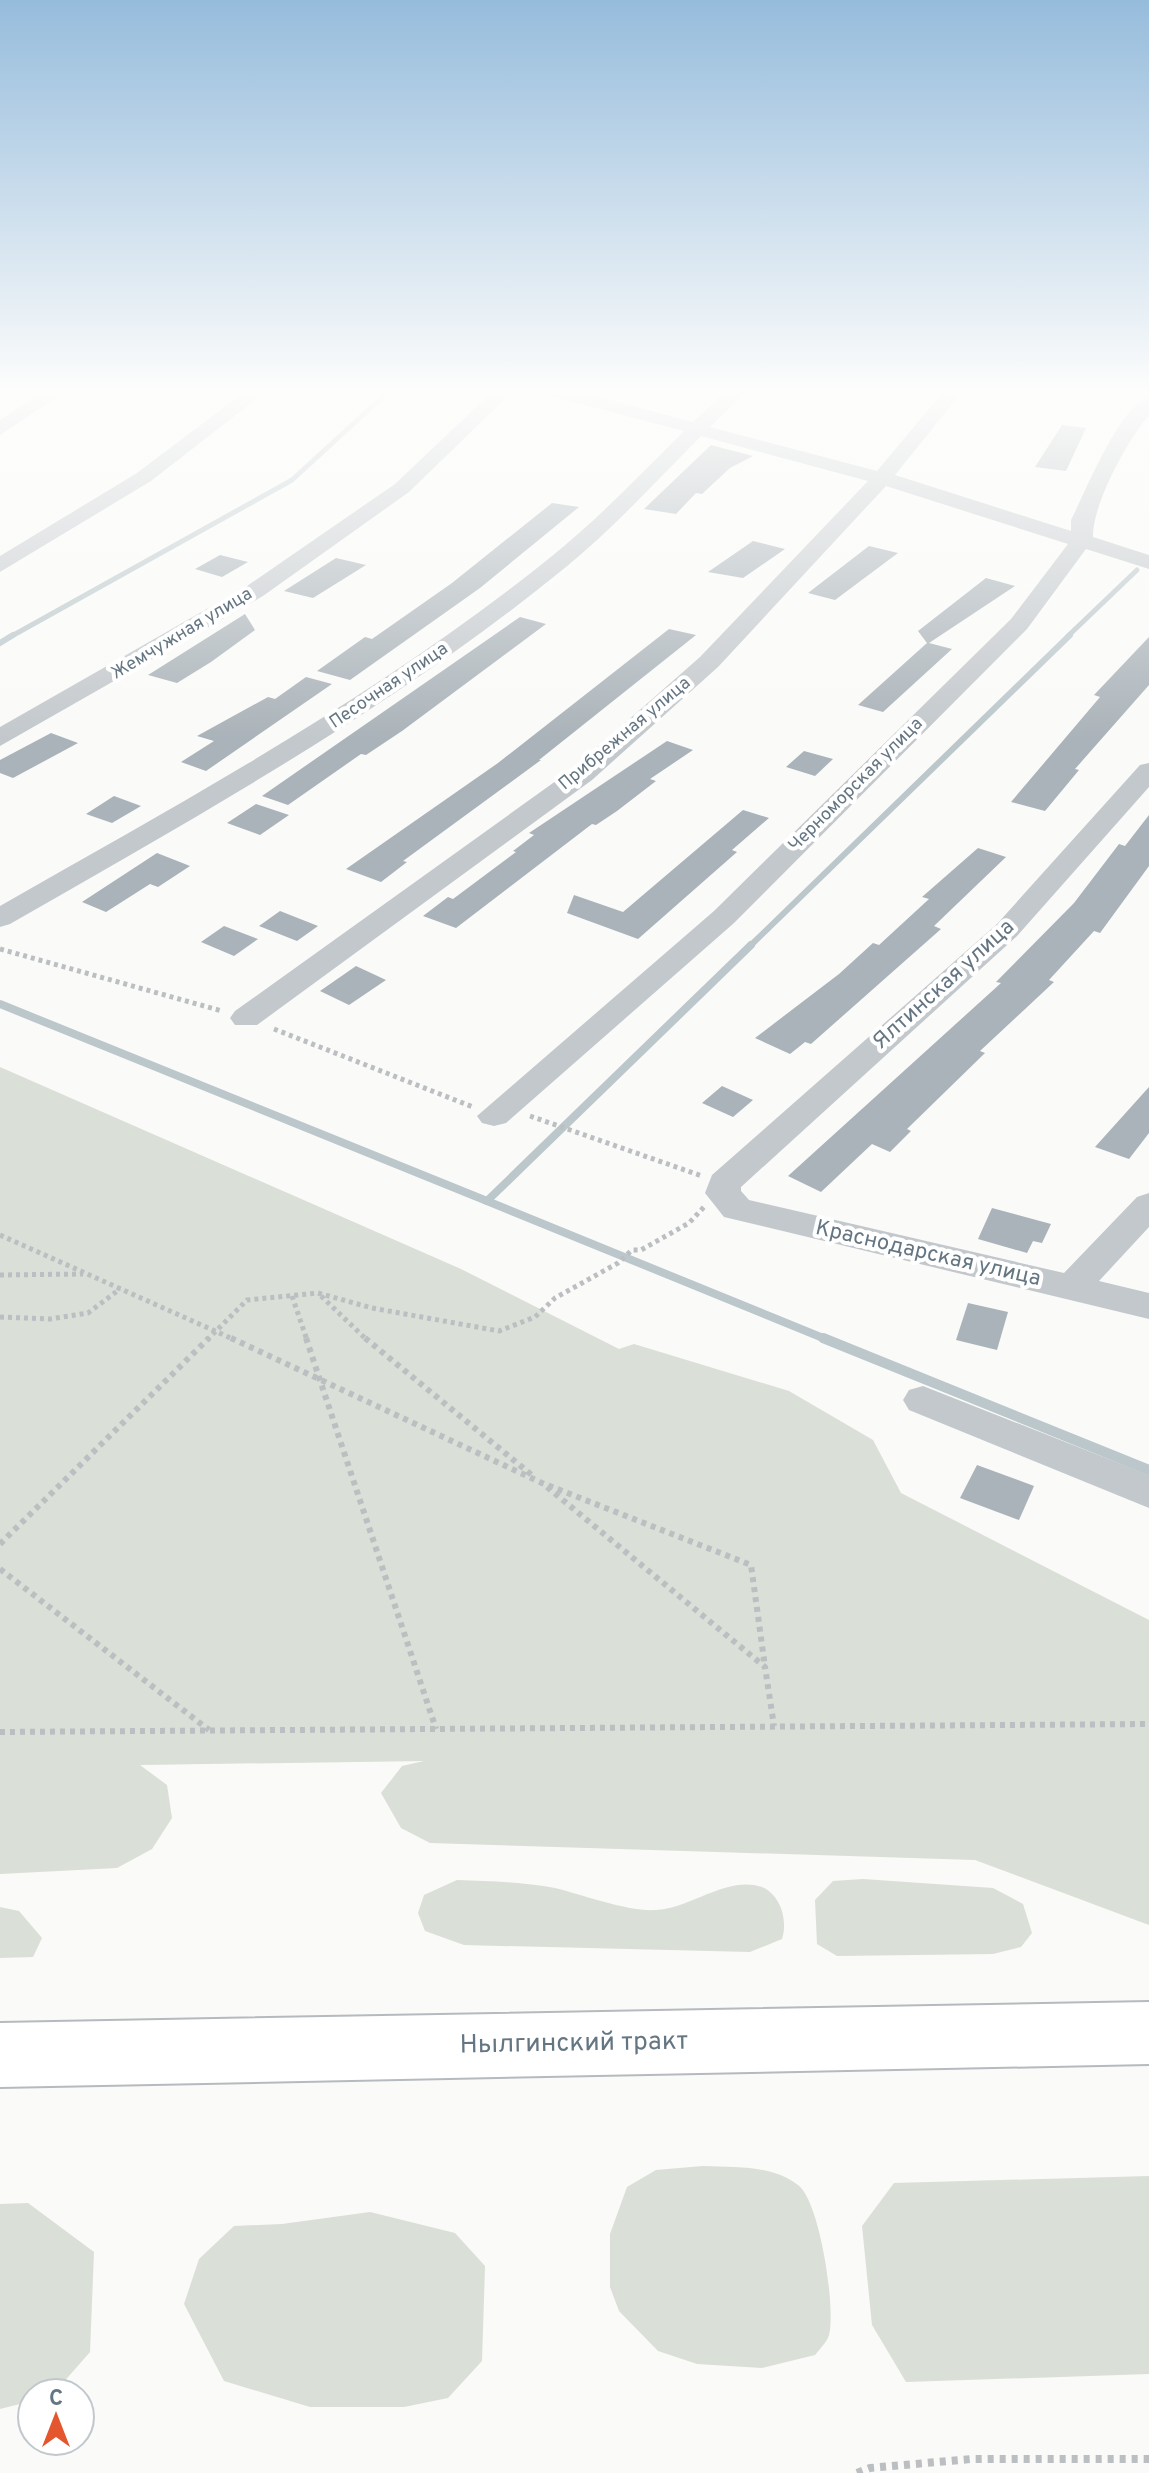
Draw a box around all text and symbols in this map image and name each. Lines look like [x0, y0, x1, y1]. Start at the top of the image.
street label: Жемчужная улица [107, 583, 257, 685]
street label: Песочная улица [325, 638, 453, 734]
street label: Прибрежная улица [554, 672, 696, 796]
street label: Черноморская улица [784, 713, 928, 857]
street label: Ялтинская улица [867, 914, 1021, 1056]
street label: Краснодарская улица [813, 1215, 1043, 1293]
street label: Нылгинский тракт [459, 2026, 689, 2062]
north arrow [16, 2377, 96, 2457]
text: С [49, 2386, 63, 2413]

